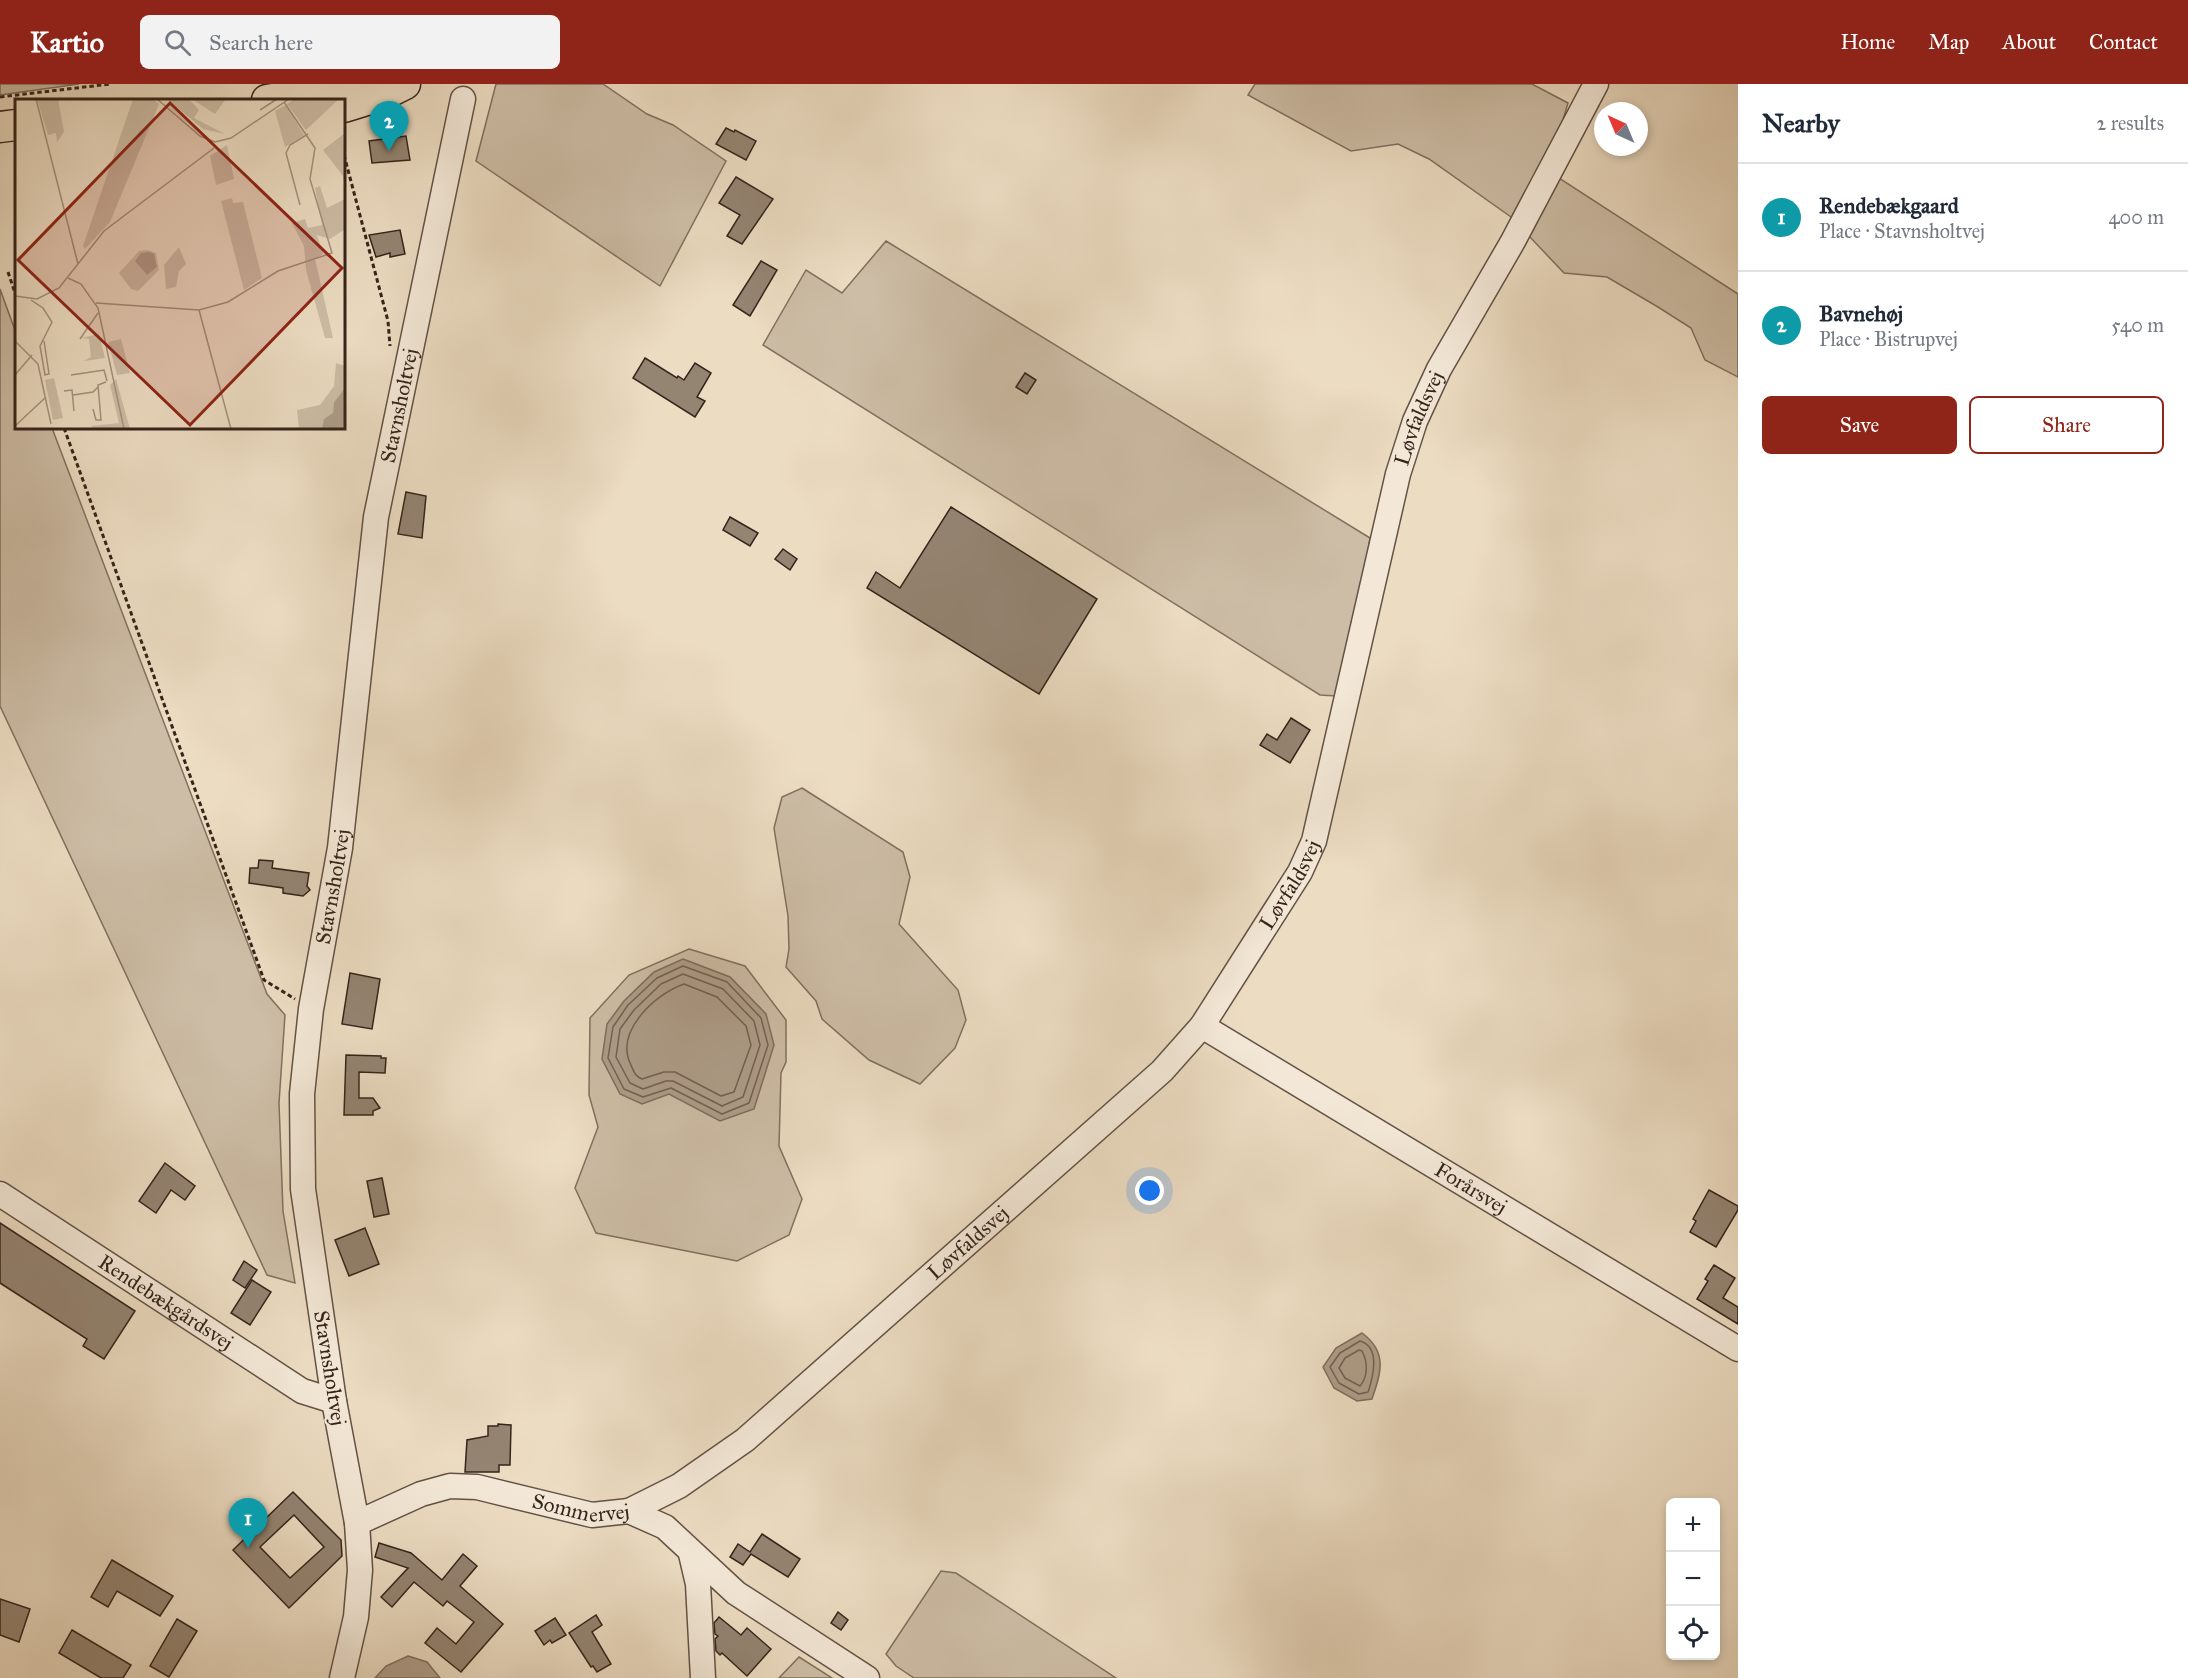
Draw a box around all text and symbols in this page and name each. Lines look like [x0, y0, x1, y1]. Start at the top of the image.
search box [140, 15, 560, 69]
text: Kartio [30, 25, 104, 60]
icon: search [161, 26, 194, 59]
text: Search here [209, 29, 313, 56]
text: Home [1840, 29, 1895, 55]
text: Map [1928, 29, 1969, 55]
text: About [2002, 29, 2056, 55]
text: Contact [2089, 29, 2158, 55]
inset map [15, 99, 345, 429]
pin: 2 [370, 101, 408, 151]
north arrow [1594, 102, 1648, 156]
text: Nearby [1762, 107, 1840, 139]
text: 2 results [2096, 111, 2164, 135]
text: Rendebækgaard [1819, 192, 1959, 219]
text: 1 [1778, 205, 1785, 229]
text: 400 m [2108, 205, 2164, 229]
text: Place · Stavnsholtvej [1819, 219, 1985, 243]
text: Bavnehøj [1819, 300, 1903, 327]
text: 2 [1777, 313, 1786, 337]
text: 540 m [2111, 313, 2164, 337]
text: Place · Bistrupvej [1819, 327, 1958, 351]
street label: Stavnsholtvej [375, 346, 424, 465]
street label: Løvfaldsvej [1389, 367, 1449, 469]
button: Save [1762, 396, 1957, 454]
button: Share [1969, 396, 2164, 454]
street label: Stavnsholtvej [310, 828, 355, 946]
street label: Løvfaldsvej [1254, 836, 1326, 935]
street label: Forårsvej [1430, 1156, 1512, 1220]
your location [1135, 1176, 1164, 1205]
street label: Løvfaldsvej [922, 1200, 1014, 1286]
street label: Rendebækgårdsvej [93, 1249, 238, 1356]
street label: Stavnsholtvej [308, 1309, 352, 1427]
street label: Sommervej [530, 1488, 631, 1528]
pin: 1 [228, 1498, 268, 1548]
map controls [1666, 1498, 1720, 1660]
button: + [1666, 1498, 1720, 1552]
button: − [1666, 1552, 1720, 1606]
button: locate [1666, 1606, 1720, 1660]

